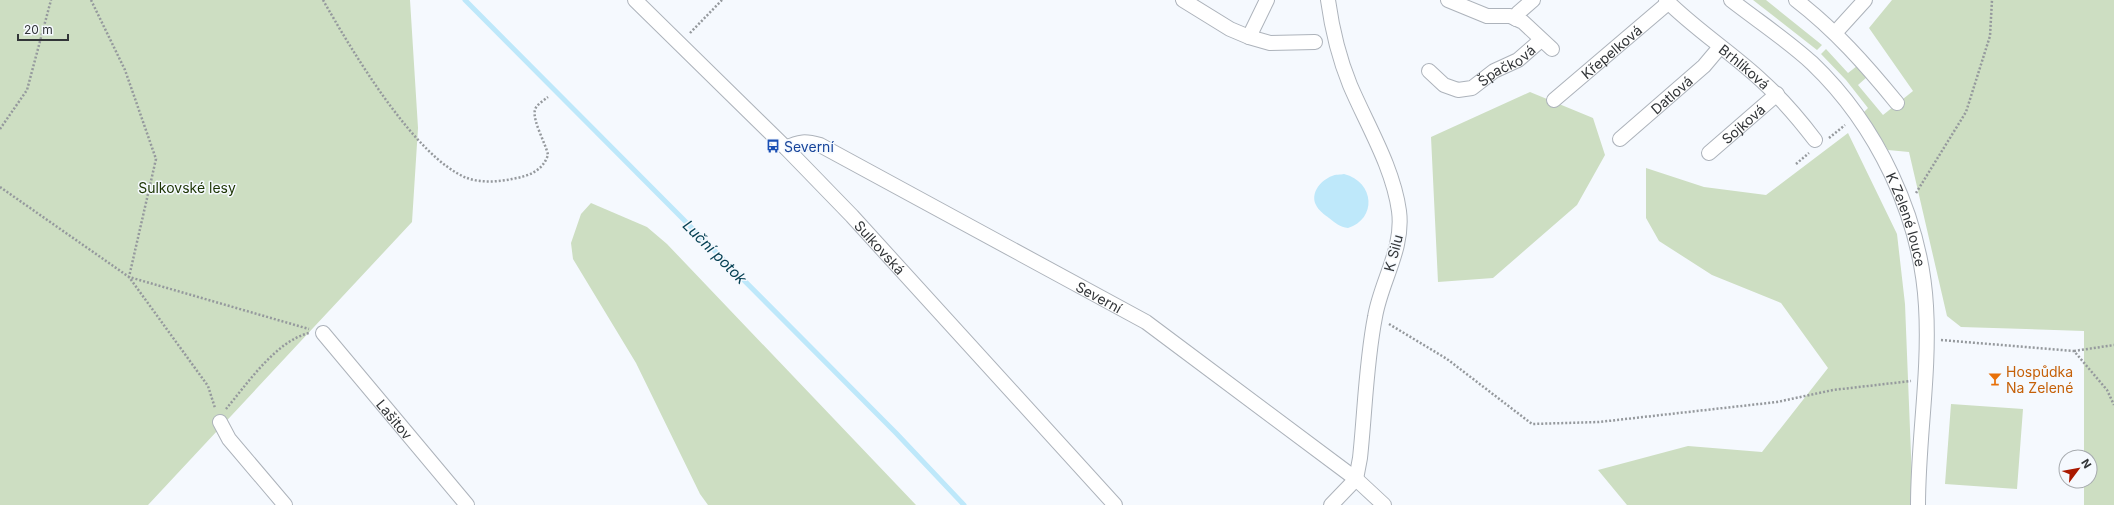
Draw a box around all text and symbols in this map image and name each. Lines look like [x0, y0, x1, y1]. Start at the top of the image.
scale bar [18, 16, 68, 42]
street label: Křepelková [1577, 21, 1645, 82]
text: 20 m [24, 22, 53, 37]
street label: Brhlíková [1716, 40, 1774, 93]
street label: Špačková [1474, 41, 1538, 89]
street label: Datlová [1647, 72, 1696, 117]
street label: Sojková [1718, 100, 1768, 147]
bus stop icon: Severní [765, 138, 781, 154]
place label: Severní [784, 138, 834, 155]
street label: K Zelené louce [1883, 169, 1930, 268]
park label: Sulkovské lesy [138, 179, 236, 196]
water label: Luční potok [679, 216, 752, 289]
street label: Sulkovská [851, 216, 909, 277]
street label: K Silu [1380, 233, 1406, 273]
street label: Severní [1073, 277, 1126, 316]
place label: Hospůdka Na Zelené [2006, 363, 2073, 396]
bar icon: Hospůdka Na Zelené [1987, 371, 2003, 387]
street label: Lašitov [373, 395, 417, 442]
north arrow [2058, 449, 2098, 489]
text: N [2078, 456, 2095, 471]

